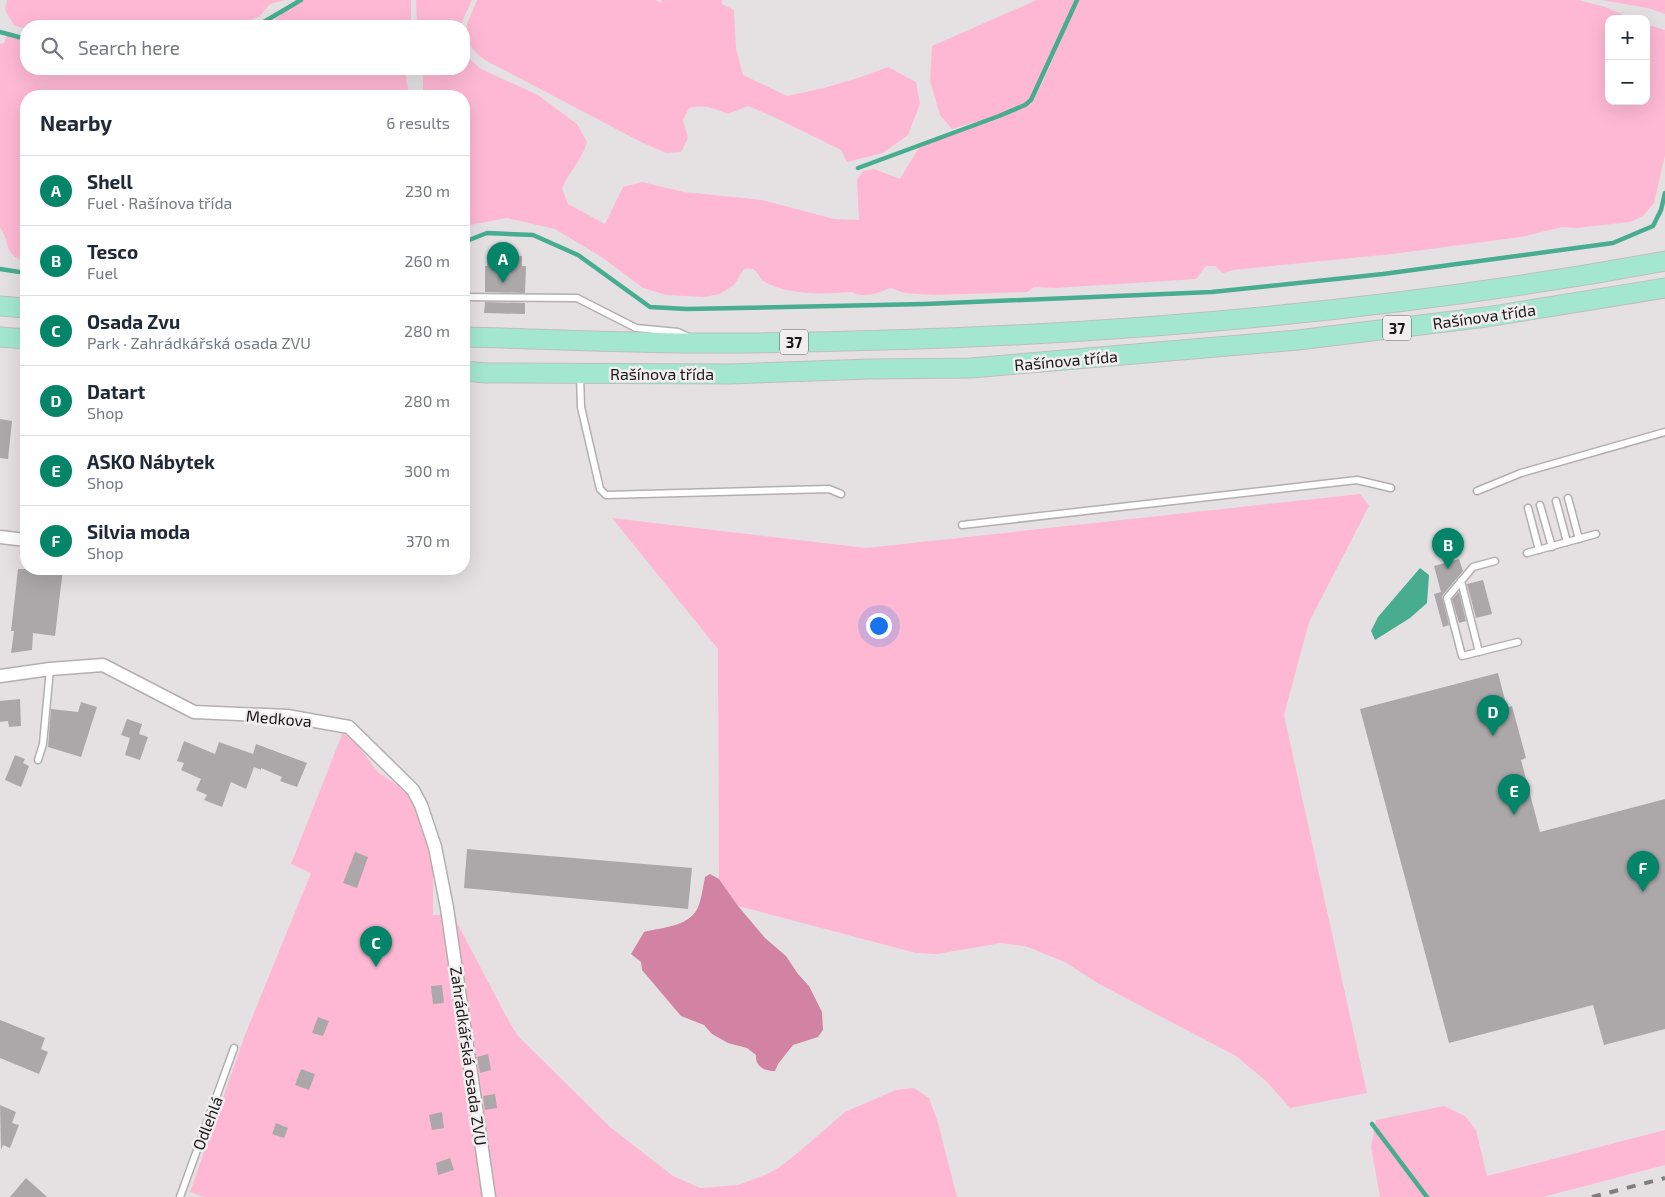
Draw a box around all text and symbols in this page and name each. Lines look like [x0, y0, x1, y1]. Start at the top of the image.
map controls [1605, 15, 1650, 105]
button: + [1605, 15, 1650, 60]
search box [20, 20, 470, 75]
icon: search [38, 34, 66, 62]
text: Search here [78, 36, 180, 59]
button: − [1605, 60, 1650, 105]
text: Nearby [40, 110, 112, 135]
text: 6 results [386, 113, 450, 132]
text: Shell [87, 170, 133, 193]
text: A [51, 181, 61, 200]
text: 230 m [405, 181, 450, 200]
text: Fuel · Rašínova třída [87, 193, 232, 212]
text: Tesco [87, 240, 138, 263]
pin: A [487, 242, 519, 283]
text: B [51, 251, 61, 270]
text: 260 m [405, 251, 450, 270]
text: Fuel [87, 263, 118, 282]
street label: Rašínova třída [1431, 299, 1537, 333]
text: Osada Zvu [87, 310, 180, 333]
road number: 37 [1383, 316, 1411, 340]
text: C [51, 321, 61, 340]
text: 280 m [404, 321, 450, 340]
road number: 37 [780, 330, 808, 354]
text: Park · Zahrádkářská osada ZVU [87, 333, 311, 352]
street label: Rašínova třída [1013, 346, 1119, 374]
street label: Rašínova třída [610, 364, 714, 383]
text: Datart [87, 380, 145, 403]
text: D [51, 391, 61, 410]
text: 280 m [404, 391, 450, 410]
text: Shop [87, 403, 124, 422]
text: ASKO Nábytek [87, 450, 215, 473]
text: E [51, 461, 61, 480]
text: 300 m [404, 461, 450, 480]
text: Shop [87, 473, 124, 492]
text: Silvia moda [87, 520, 190, 543]
pin: B [1432, 528, 1464, 569]
text: F [52, 531, 60, 550]
text: 370 m [406, 531, 450, 550]
text: Shop [87, 543, 124, 562]
your location [866, 613, 892, 639]
pin: D [1477, 695, 1509, 736]
street label: Medkova [245, 706, 313, 730]
pin: E [1498, 774, 1530, 815]
pin: F [1627, 851, 1659, 892]
pin: C [360, 926, 392, 967]
street label: Zahrádkářská osada ZVU [447, 965, 491, 1147]
street label: Odlehlá [188, 1093, 226, 1153]

